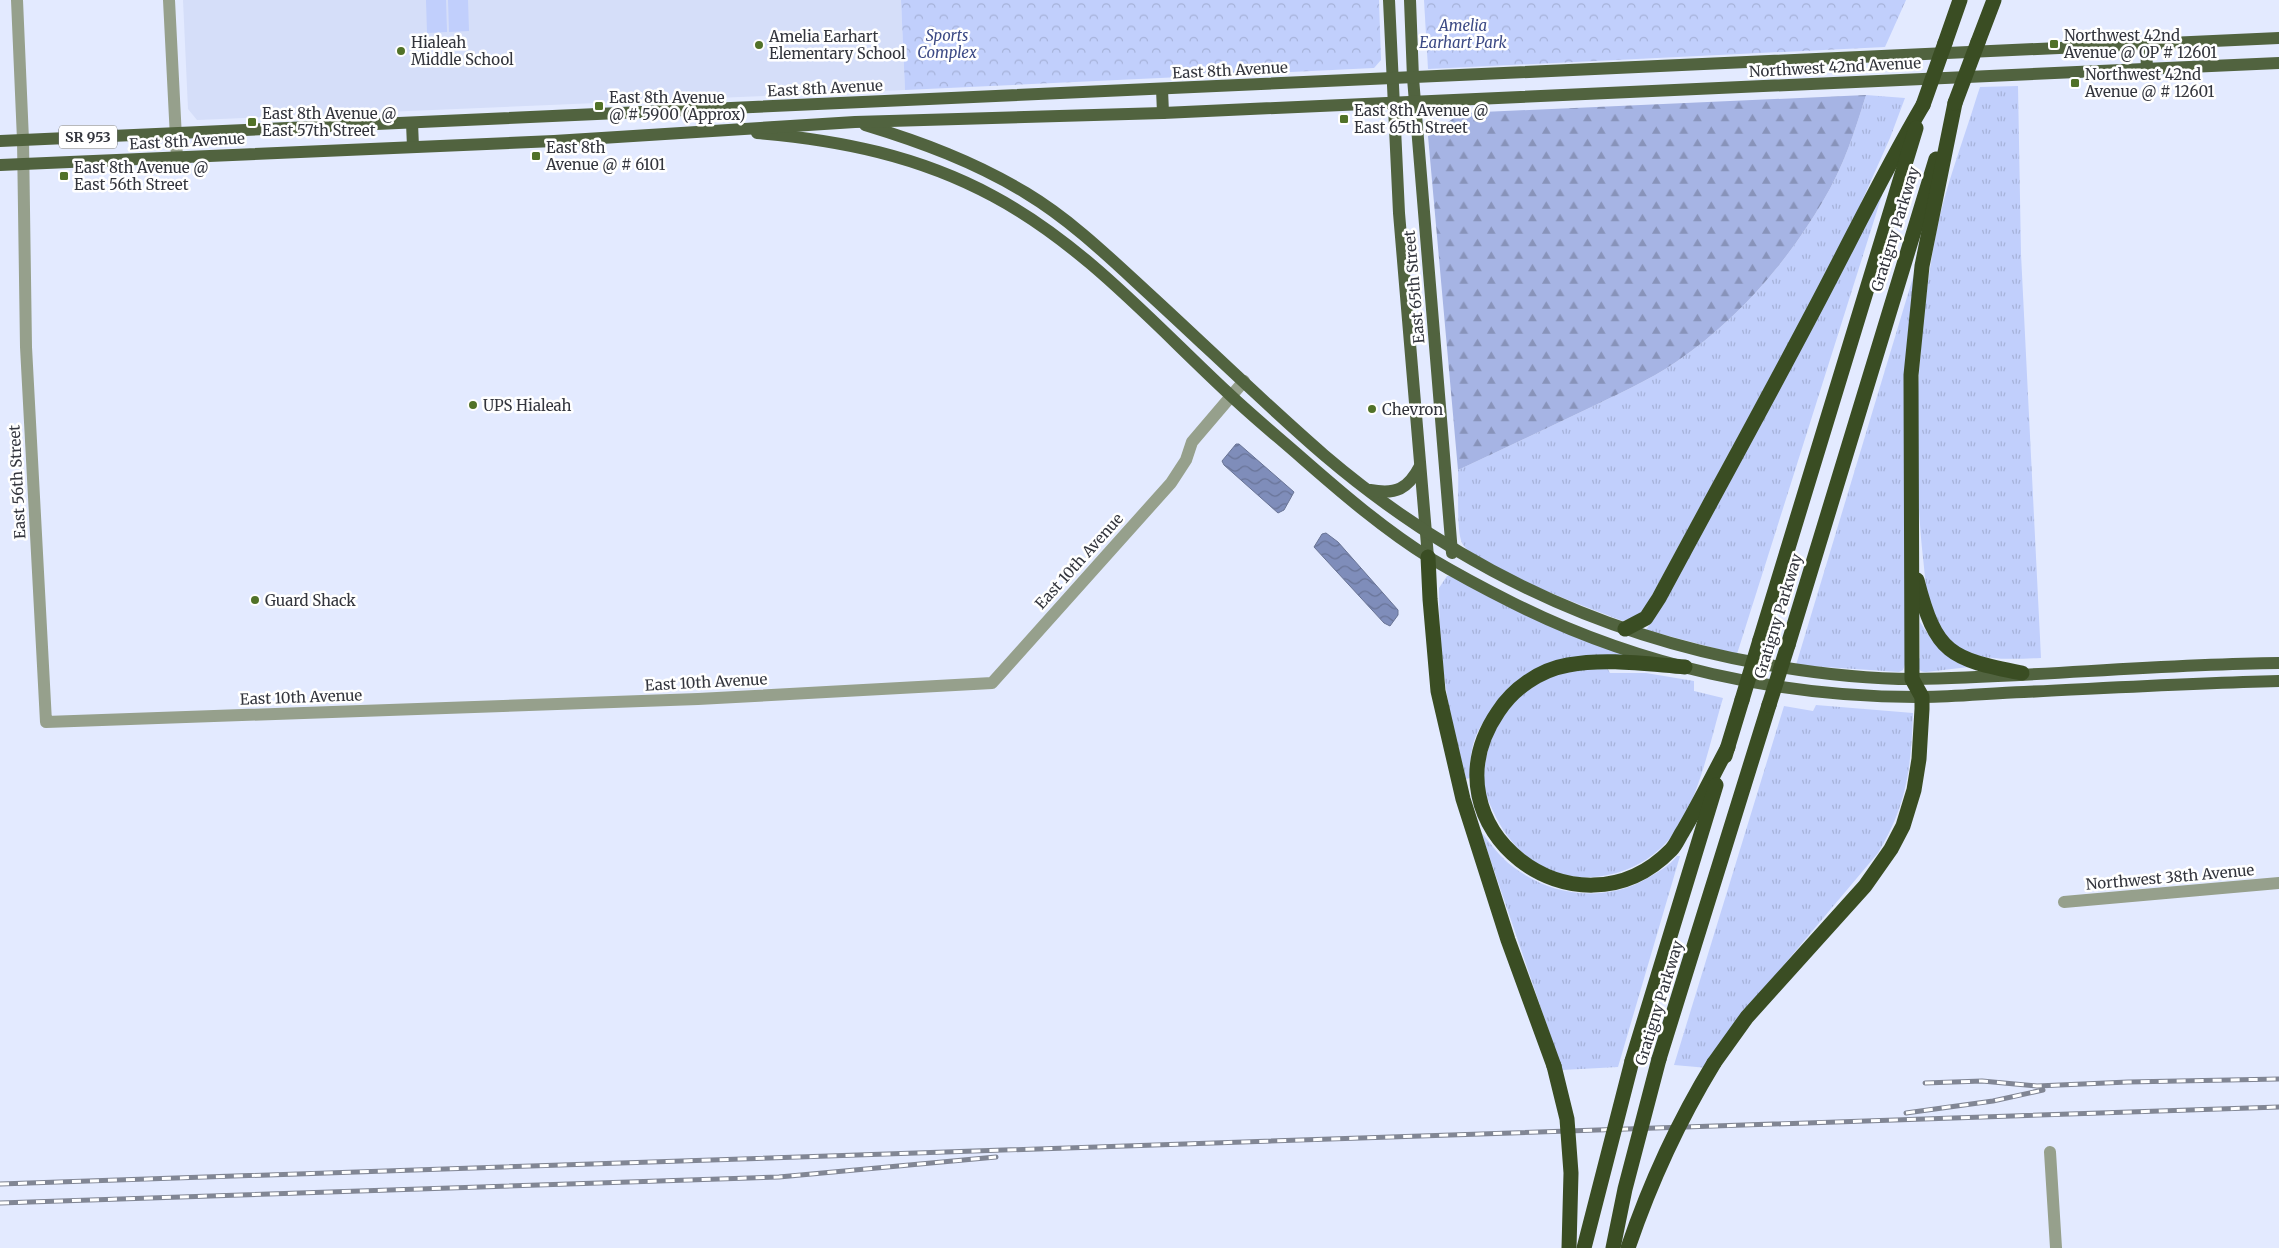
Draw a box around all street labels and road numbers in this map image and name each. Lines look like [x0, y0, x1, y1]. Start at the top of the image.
street label: Northwest 42nd Avenue [1749, 53, 1922, 81]
street label: East 8th Avenue [1172, 57, 1288, 83]
street label: East 8th Avenue [767, 75, 883, 101]
road number: SR 953 [59, 125, 117, 148]
street label: East 8th Avenue [129, 128, 245, 154]
street label: Gratigny Parkway [1867, 164, 1923, 294]
street label: East 65th Street [1400, 229, 1428, 344]
street label: East 56th Street [5, 424, 29, 540]
street label: East 10th Avenue [1031, 509, 1127, 613]
street label: Gratigny Parkway [1750, 551, 1806, 681]
street label: East 10th Avenue [644, 669, 768, 695]
street label: East 10th Avenue [239, 685, 363, 709]
street label: Northwest 38th Avenue [2085, 860, 2255, 894]
street label: Gratigny Parkway [1631, 938, 1687, 1068]

